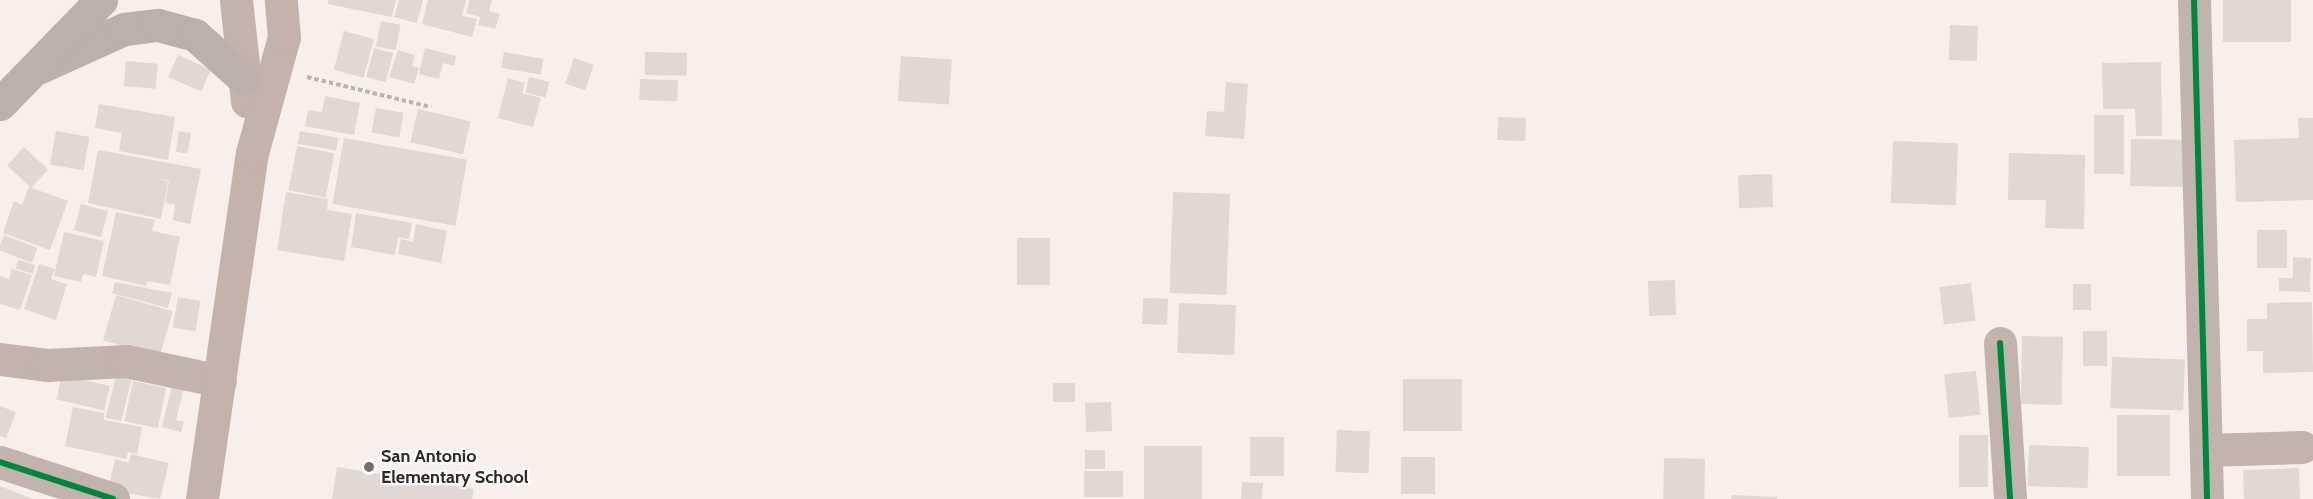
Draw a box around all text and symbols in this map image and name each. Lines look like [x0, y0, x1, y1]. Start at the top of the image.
place label: San Antonio Elementary School [381, 446, 528, 488]
marker: San Antonio Elementary School [362, 460, 376, 474]

